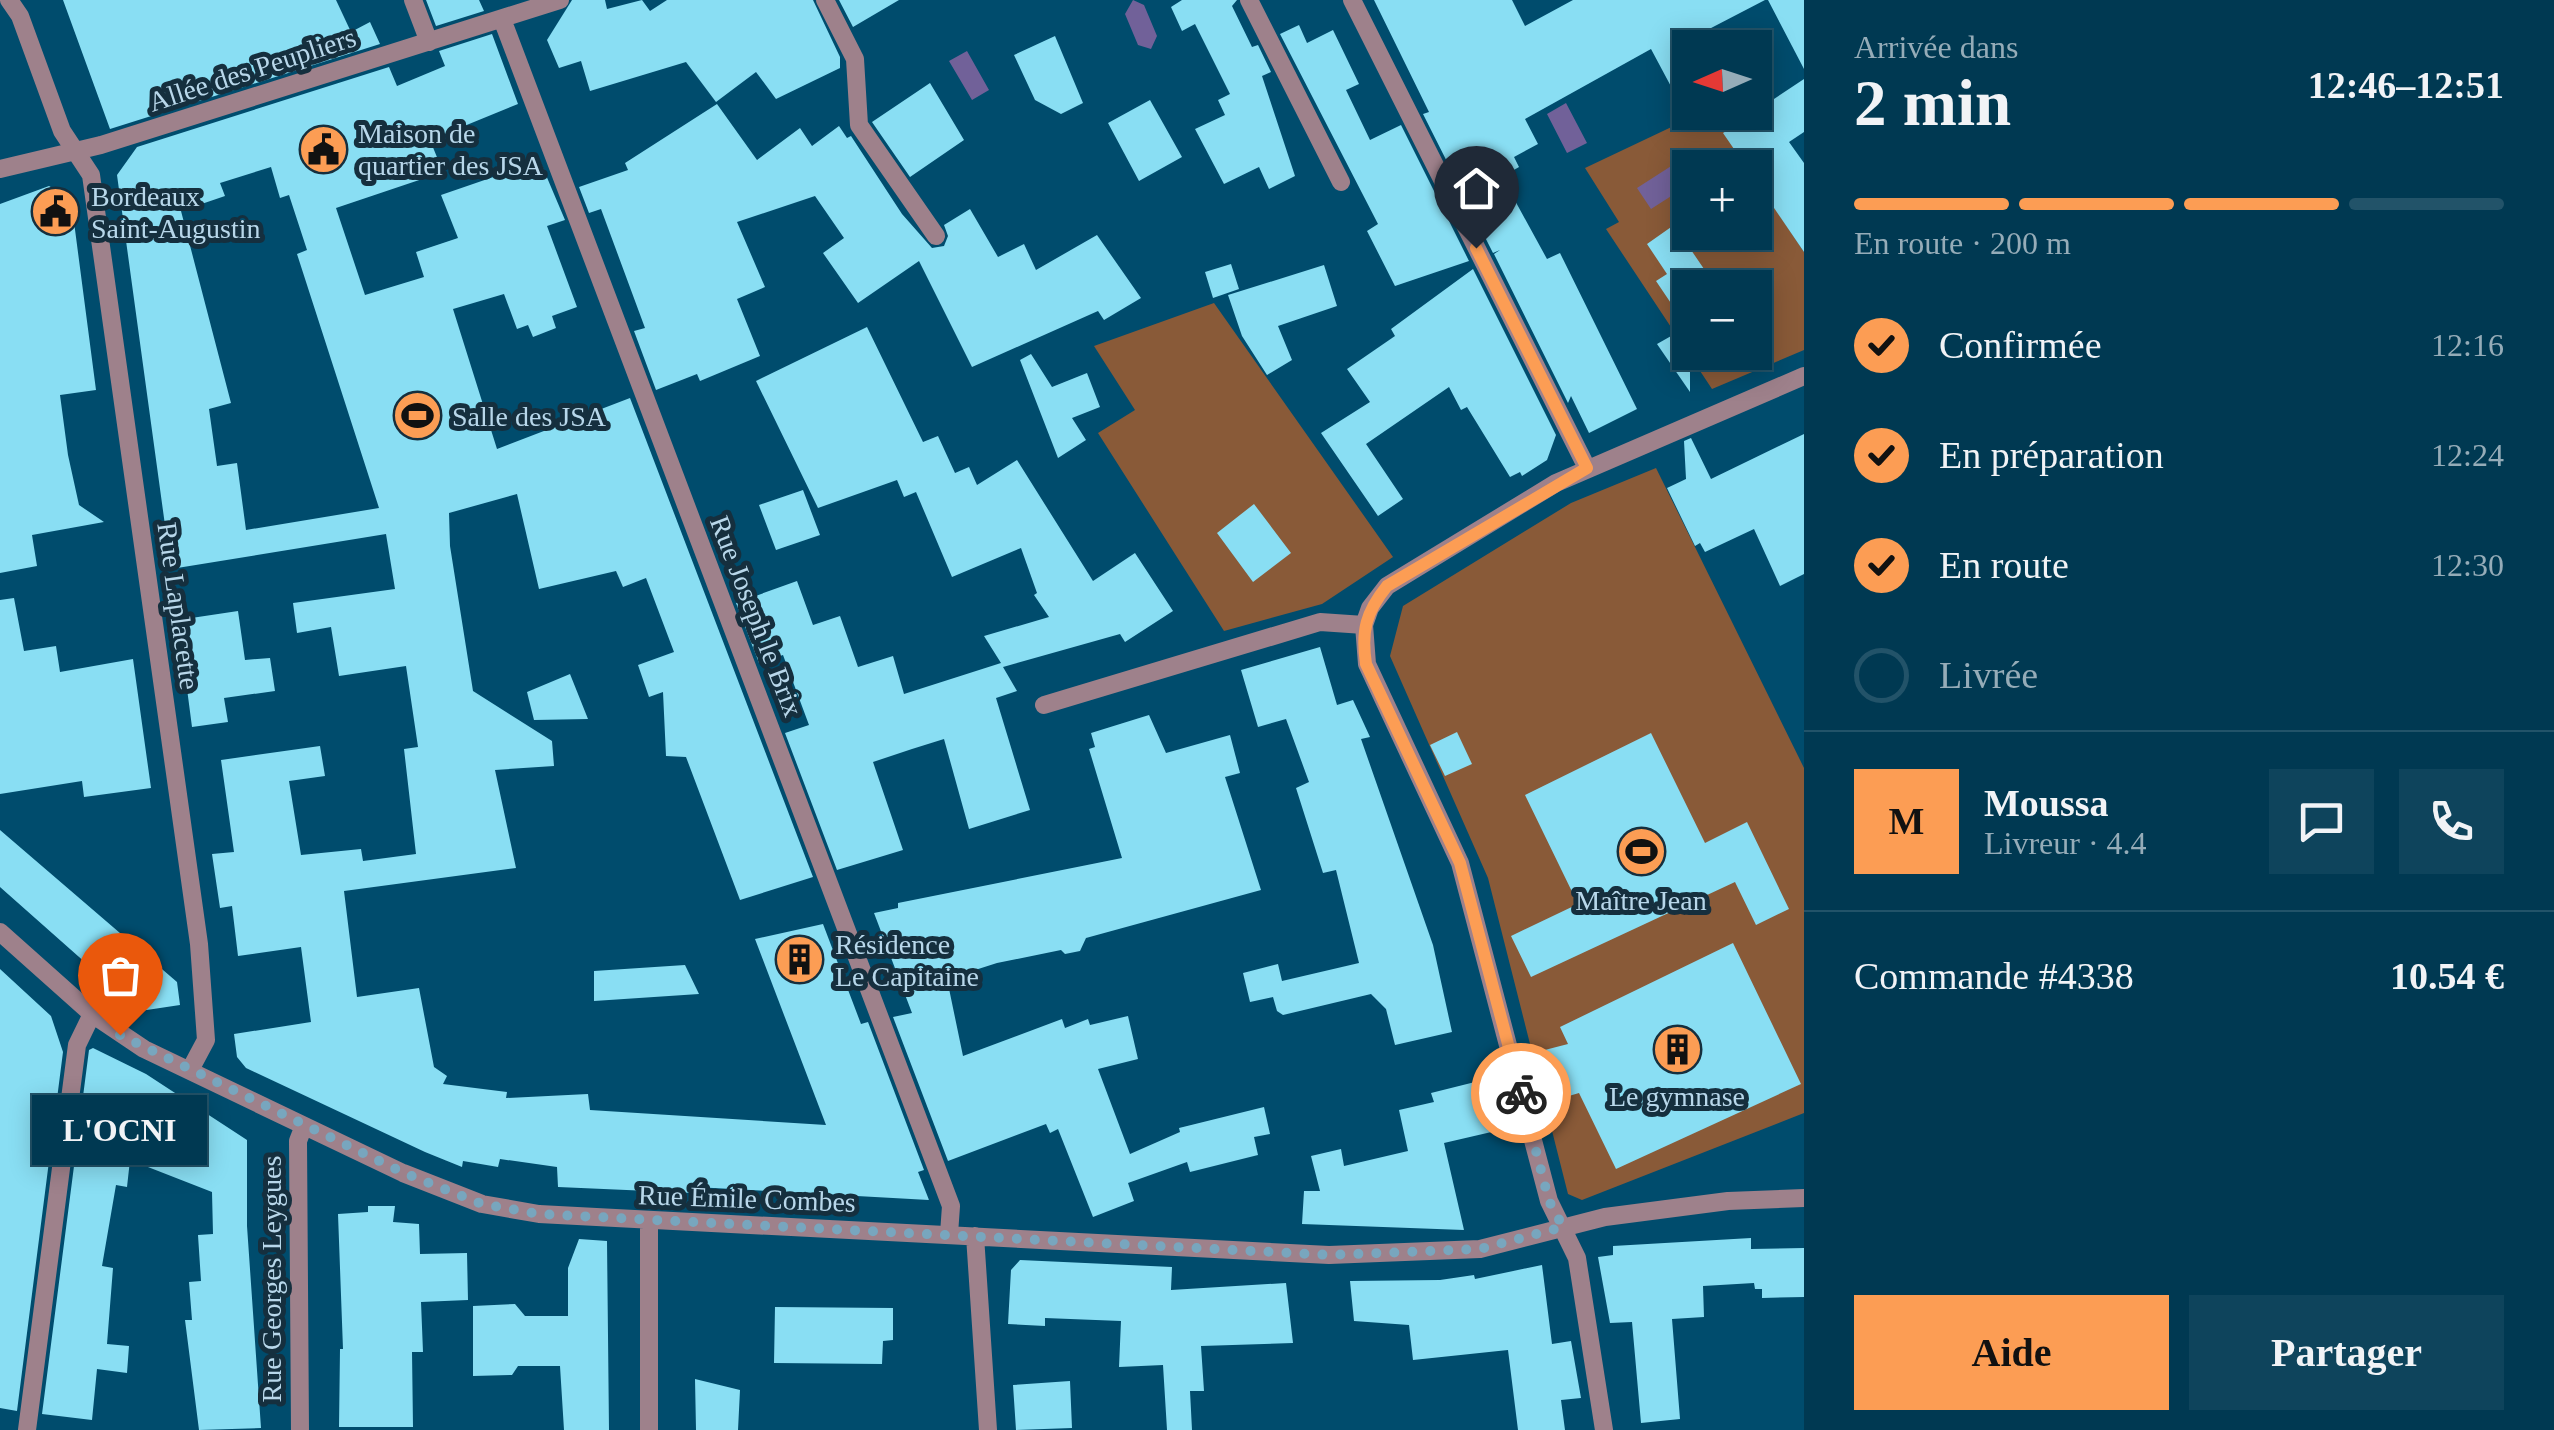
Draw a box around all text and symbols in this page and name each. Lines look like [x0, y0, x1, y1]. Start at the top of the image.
street label: Allée des Peupliers [145, 21, 360, 118]
text: Arrivée dans [1854, 29, 2018, 65]
north arrow [1672, 30, 1772, 130]
map controls [1672, 30, 1772, 370]
text: 12:46–12:51 [2308, 64, 2504, 106]
text: 2 min [1854, 67, 2011, 139]
place label: Maison de quartier des JSA [358, 118, 544, 181]
public building icon: Maison de quartier des JSA [297, 123, 349, 175]
pin [1434, 146, 1519, 249]
button: + [1672, 150, 1772, 250]
icon: home [1449, 161, 1504, 216]
place label: Bordeaux Saint-Augustin [91, 181, 261, 244]
public building icon: Bordeaux Saint-Augustin [30, 186, 82, 238]
text: En route · 200 m [1854, 225, 2071, 261]
button: − [1672, 270, 1772, 370]
icon: check [1854, 318, 1909, 373]
text: Confirmée [1939, 324, 2102, 366]
text: 12:16 [2431, 327, 2504, 363]
sports icon: Salle des JSA [391, 390, 443, 442]
place label: Salle des JSA [452, 401, 607, 432]
icon: check [1854, 428, 1909, 483]
text: En préparation [1939, 434, 2164, 476]
text: 12:24 [2431, 437, 2504, 473]
street label: Rue Joseph le Brix [704, 512, 809, 721]
street label: Rue Laplacette [151, 520, 206, 692]
icon: check [1854, 538, 1909, 593]
text: En route [1939, 544, 2069, 586]
text: 12:30 [2431, 547, 2504, 583]
text: Livrée [1939, 654, 2038, 696]
button: chat [2269, 769, 2374, 874]
button: phone [2399, 769, 2504, 874]
text: Moussa [1984, 782, 2109, 824]
text: M [1889, 800, 1924, 842]
text: Livreur · 4.4 [1984, 825, 2147, 861]
sports icon: Maître Jean [1615, 826, 1667, 878]
place label: Maître Jean [1575, 885, 1707, 916]
place label: Résidence Le Capitaine [835, 929, 979, 992]
pin [78, 933, 163, 1036]
building icon: Résidence Le Capitaine [774, 934, 826, 986]
icon: bag [93, 948, 148, 1003]
text: Commande #4338 [1854, 955, 2134, 997]
text: 10.54 € [2390, 955, 2504, 997]
building icon: Le gymnase [1651, 1023, 1703, 1075]
courier [1471, 1043, 1571, 1143]
icon: bike [1494, 1066, 1549, 1121]
place label: Le gymnase [1609, 1081, 1745, 1112]
callout: L'OCNI [32, 1095, 208, 1165]
text: L'OCNI [63, 1112, 176, 1148]
street label: Rue Georges Leygues [256, 1156, 287, 1402]
street label: Rue Émile Combes [638, 1179, 856, 1218]
button: Aide [1854, 1295, 2169, 1410]
button: Partager [2189, 1295, 2504, 1410]

